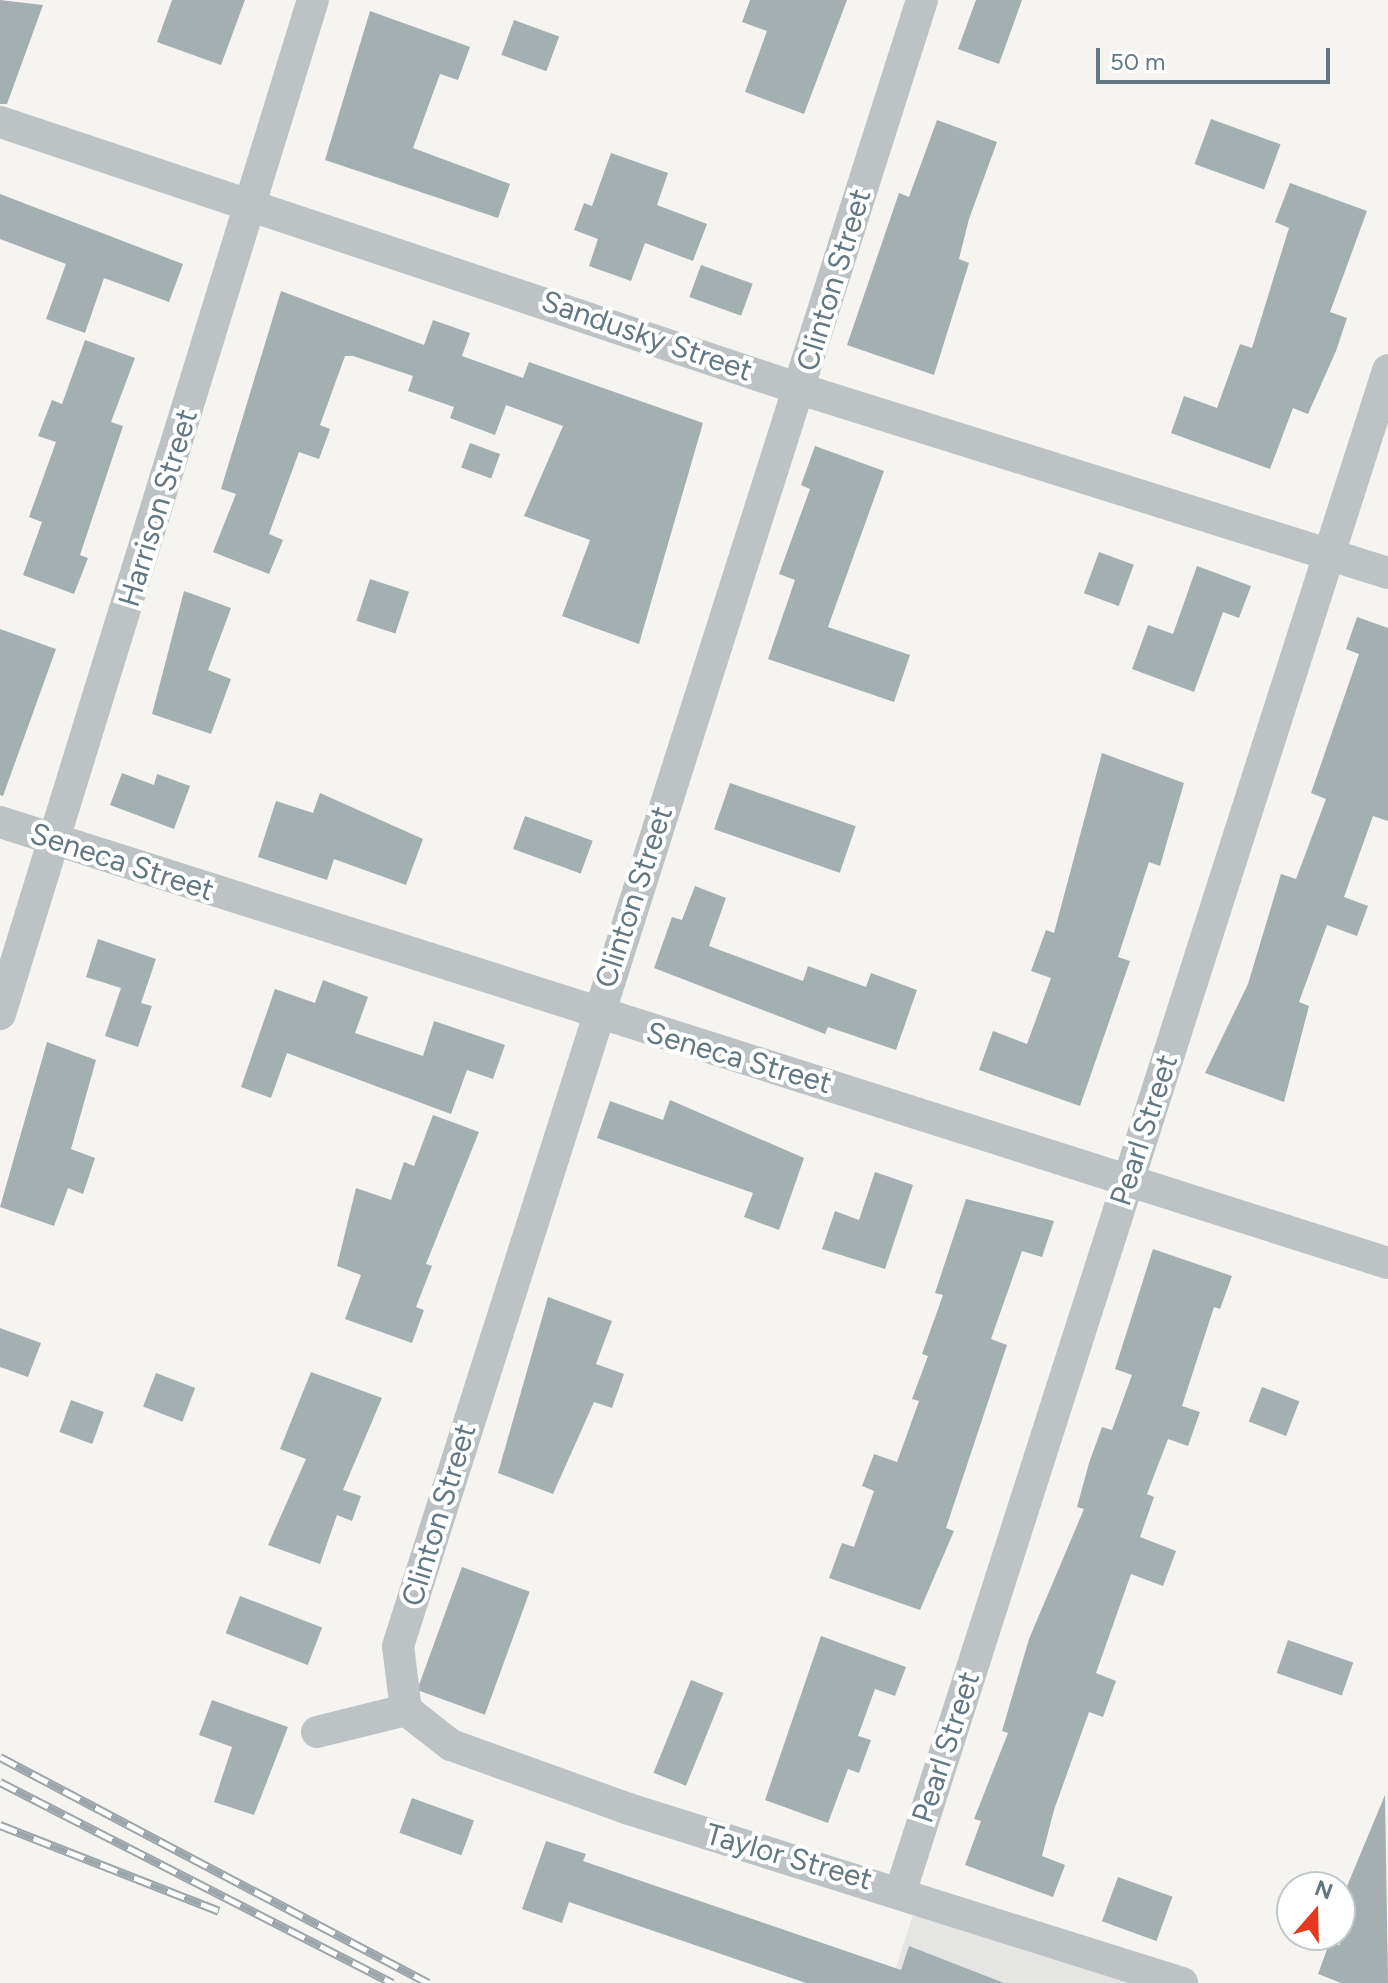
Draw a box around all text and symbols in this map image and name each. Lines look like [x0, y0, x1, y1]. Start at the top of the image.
scale bar [1100, 32, 1334, 82]
text: 50 m [1110, 47, 1166, 76]
street label: Clinton Street [789, 184, 879, 376]
street label: Sandusky Street [537, 283, 757, 389]
street label: Harrison Street [111, 405, 205, 611]
street label: Clinton Street [588, 802, 680, 992]
street label: Seneca Street [26, 815, 218, 909]
street label: Seneca Street [642, 1014, 836, 1102]
street label: Pearl Street [1103, 1050, 1185, 1210]
street label: Clinton Street [394, 1419, 484, 1611]
street label: Pearl Street [905, 1667, 987, 1827]
street label: Taylor Street [702, 1816, 876, 1898]
north arrow [1276, 1871, 1356, 1951]
text: N [1311, 1874, 1336, 1905]

